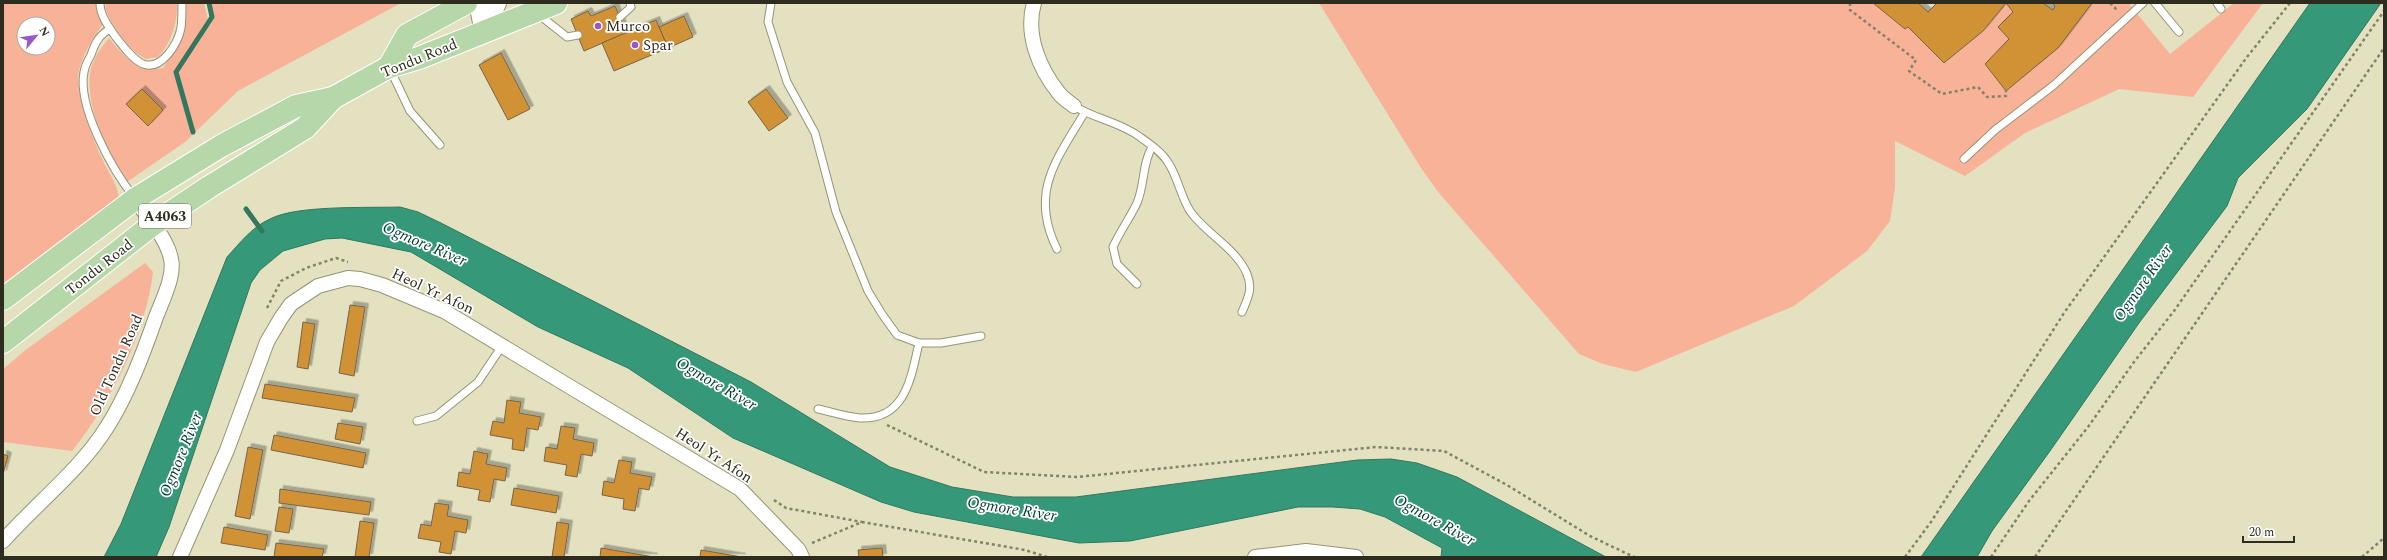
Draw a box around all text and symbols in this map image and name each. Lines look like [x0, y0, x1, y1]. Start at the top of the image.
place label: Murco [606, 15, 650, 38]
north arrow [16, 16, 56, 56]
marker: Murco [593, 21, 603, 31]
text: N [35, 23, 54, 39]
street label: Tondu Road [378, 33, 461, 84]
place label: Spar [643, 34, 673, 57]
marker: Spar [630, 40, 640, 50]
road number: A4063 [139, 204, 191, 228]
water label: Ogmore River [379, 215, 471, 273]
street label: Tondu Road [60, 234, 138, 301]
water label: Ogmore River [2107, 239, 2179, 326]
street label: Heol Yr Afon [388, 262, 478, 321]
street label: Old Tondu Road [84, 311, 149, 420]
water label: Ogmore River [672, 351, 762, 417]
water label: Ogmore River [153, 408, 209, 500]
street label: Heol Yr Afon [670, 422, 757, 489]
water label: Ogmore River [1389, 488, 1480, 552]
water label: Ogmore River [966, 490, 1058, 528]
scale bar [2243, 518, 2294, 544]
text: 20 m [2249, 523, 2274, 542]

